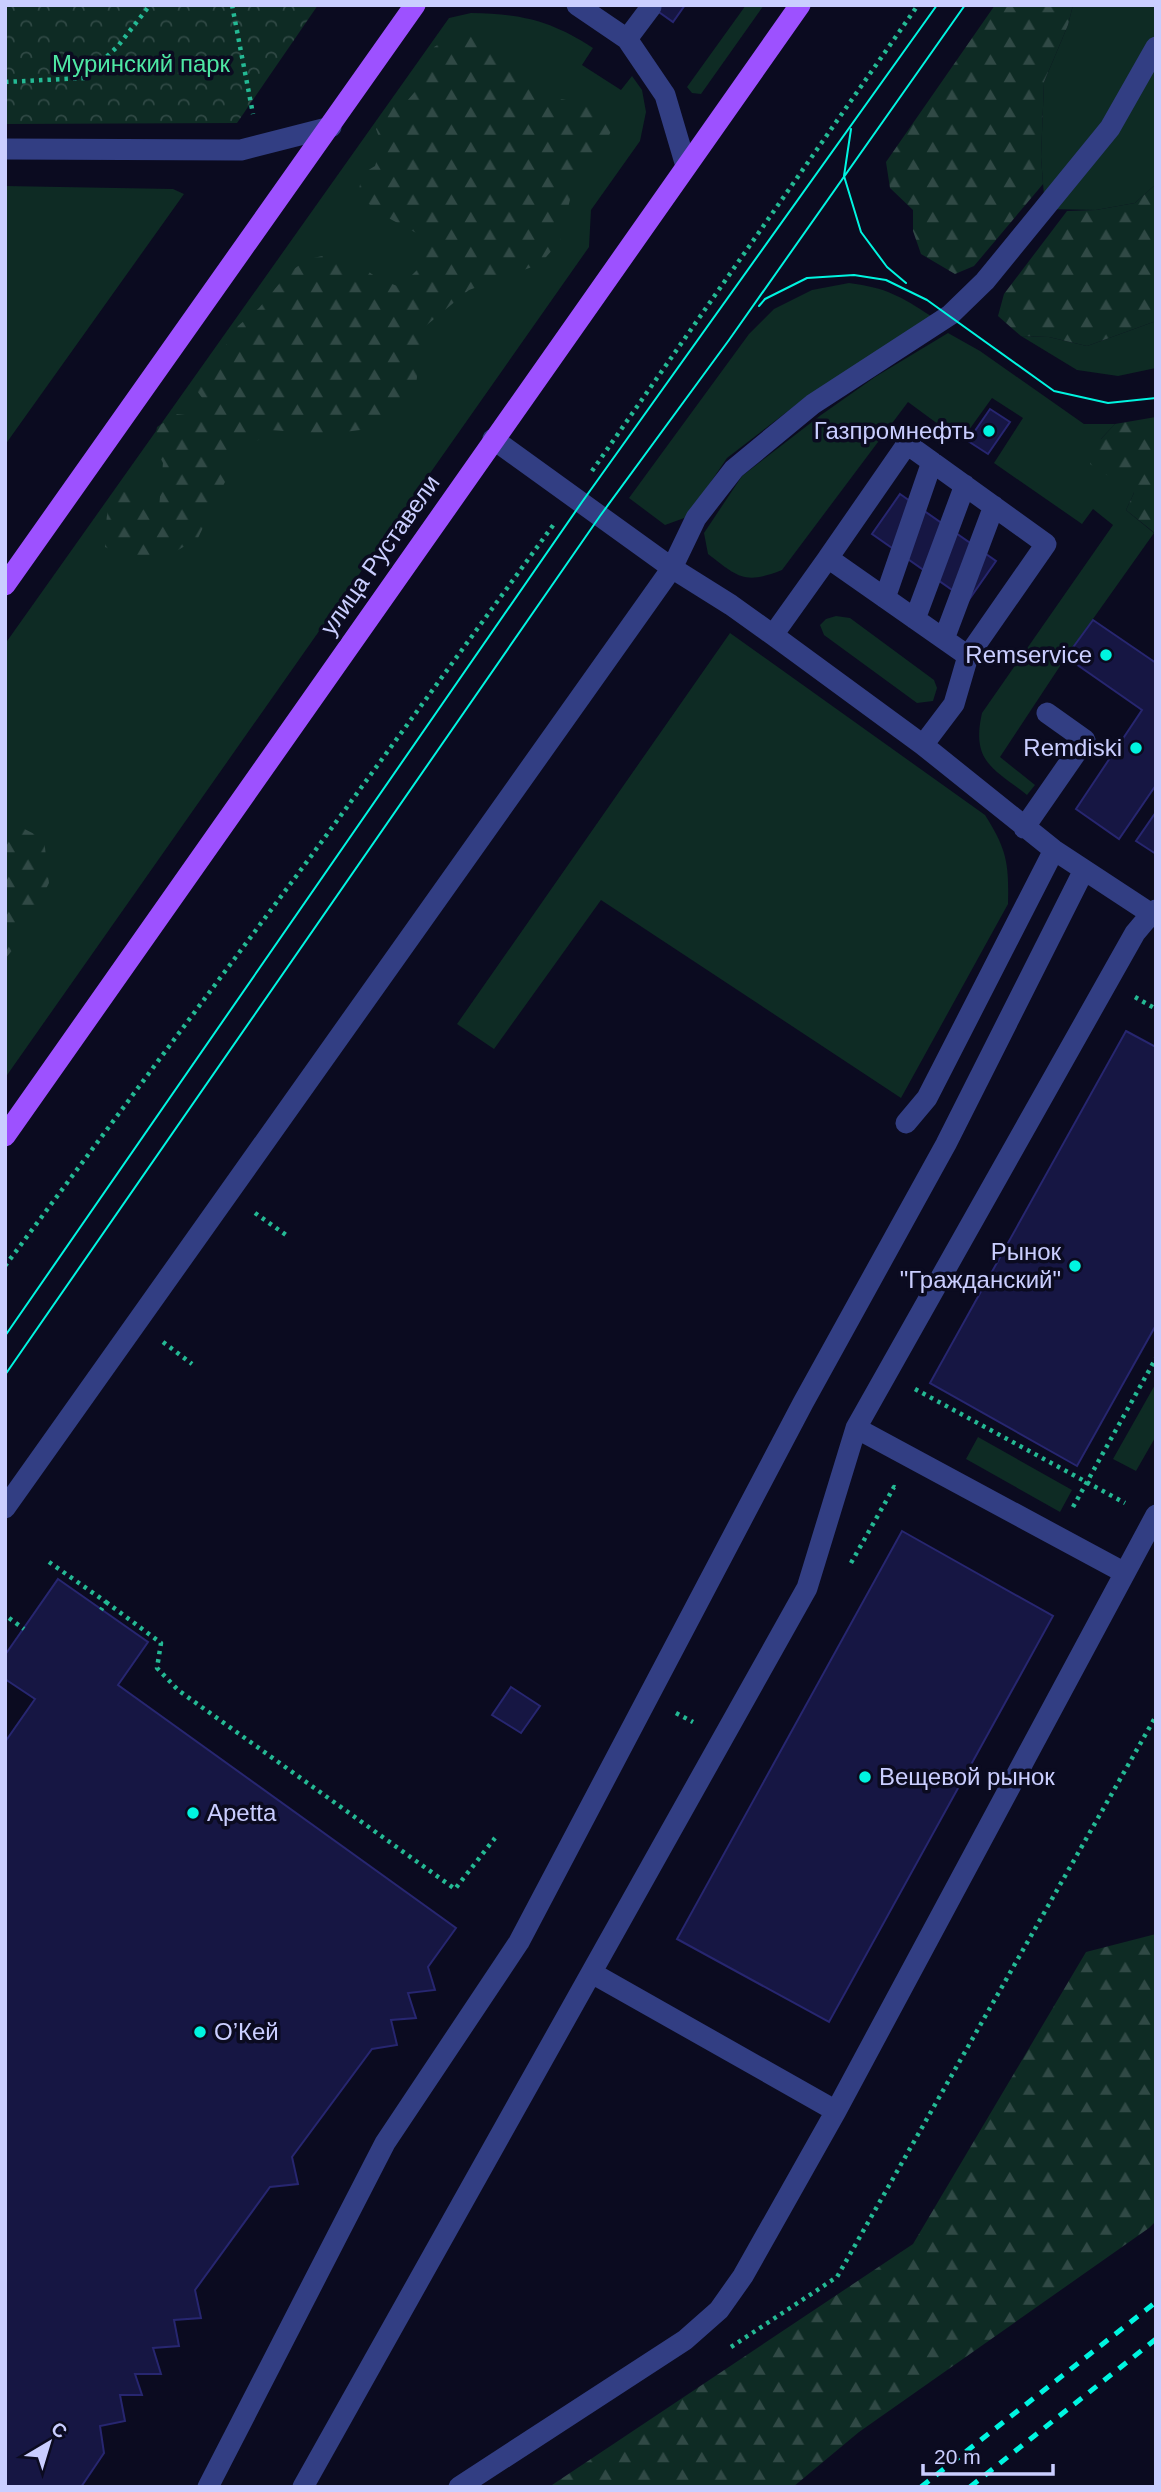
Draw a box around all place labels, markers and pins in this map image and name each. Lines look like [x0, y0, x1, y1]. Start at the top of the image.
place label: Газпромнефть [814, 417, 975, 444]
marker: Газпромнефть [981, 423, 997, 439]
place label: Remservice [965, 641, 1092, 668]
marker: Remservice [1098, 647, 1114, 663]
place label: Remdiski [1023, 734, 1122, 761]
marker: Remdiski [1128, 740, 1144, 756]
place label: Рынок "Гражданский" [900, 1238, 1062, 1293]
marker: Рынок "Гражданский" [1067, 1258, 1083, 1274]
place label: Вещевой рынок [879, 1763, 1055, 1790]
marker: Вещевой рынок [857, 1769, 873, 1785]
place label: Apetta [207, 1799, 277, 1826]
marker: Apetta [185, 1805, 201, 1821]
place label: О’Кей [214, 2018, 279, 2045]
marker: О’Кей [192, 2024, 208, 2040]

